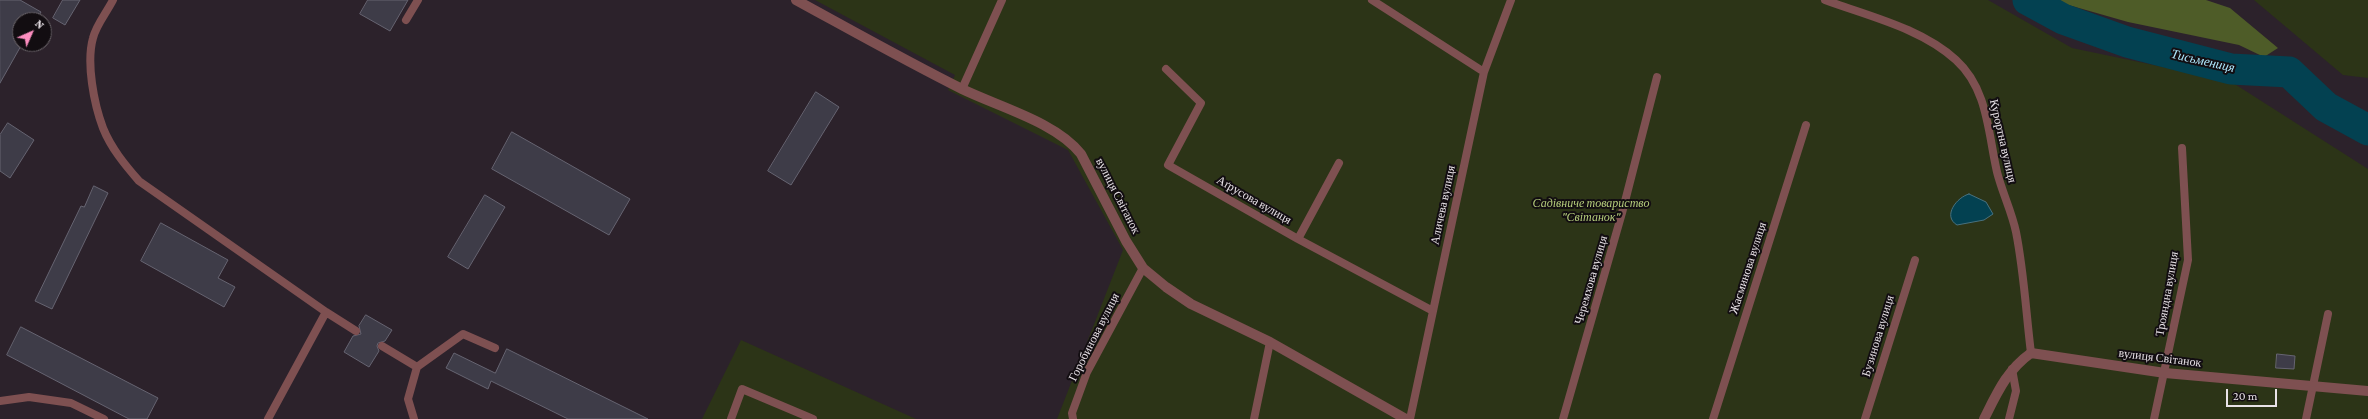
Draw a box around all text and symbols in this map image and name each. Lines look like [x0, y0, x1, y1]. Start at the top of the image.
north arrow [12, 12, 52, 52]
text: N [33, 17, 47, 31]
water label: Тисьмениця [2170, 46, 2236, 76]
street label: Курортна вулиця [1986, 98, 2020, 184]
street label: вулиця Світанок [1093, 156, 1143, 236]
street label: Аличева вулиця [1428, 164, 1458, 246]
street label: Аґрусова вулиця [1214, 173, 1294, 227]
park label: Садівниче товариство "Світанок" [1533, 196, 1649, 224]
street label: Жасминова вулиця [1726, 220, 1770, 316]
street label: Черемхова вулиця [1571, 234, 1611, 326]
street label: Трояндна вулиця [2152, 251, 2182, 337]
street label: Горобинова вулиця [1066, 291, 1122, 383]
street label: Бузинова вулиця [1859, 294, 1897, 378]
street label: вулиця Світанок [2118, 346, 2202, 370]
scale bar [2228, 381, 2279, 407]
text: 20 m [2233, 389, 2257, 403]

